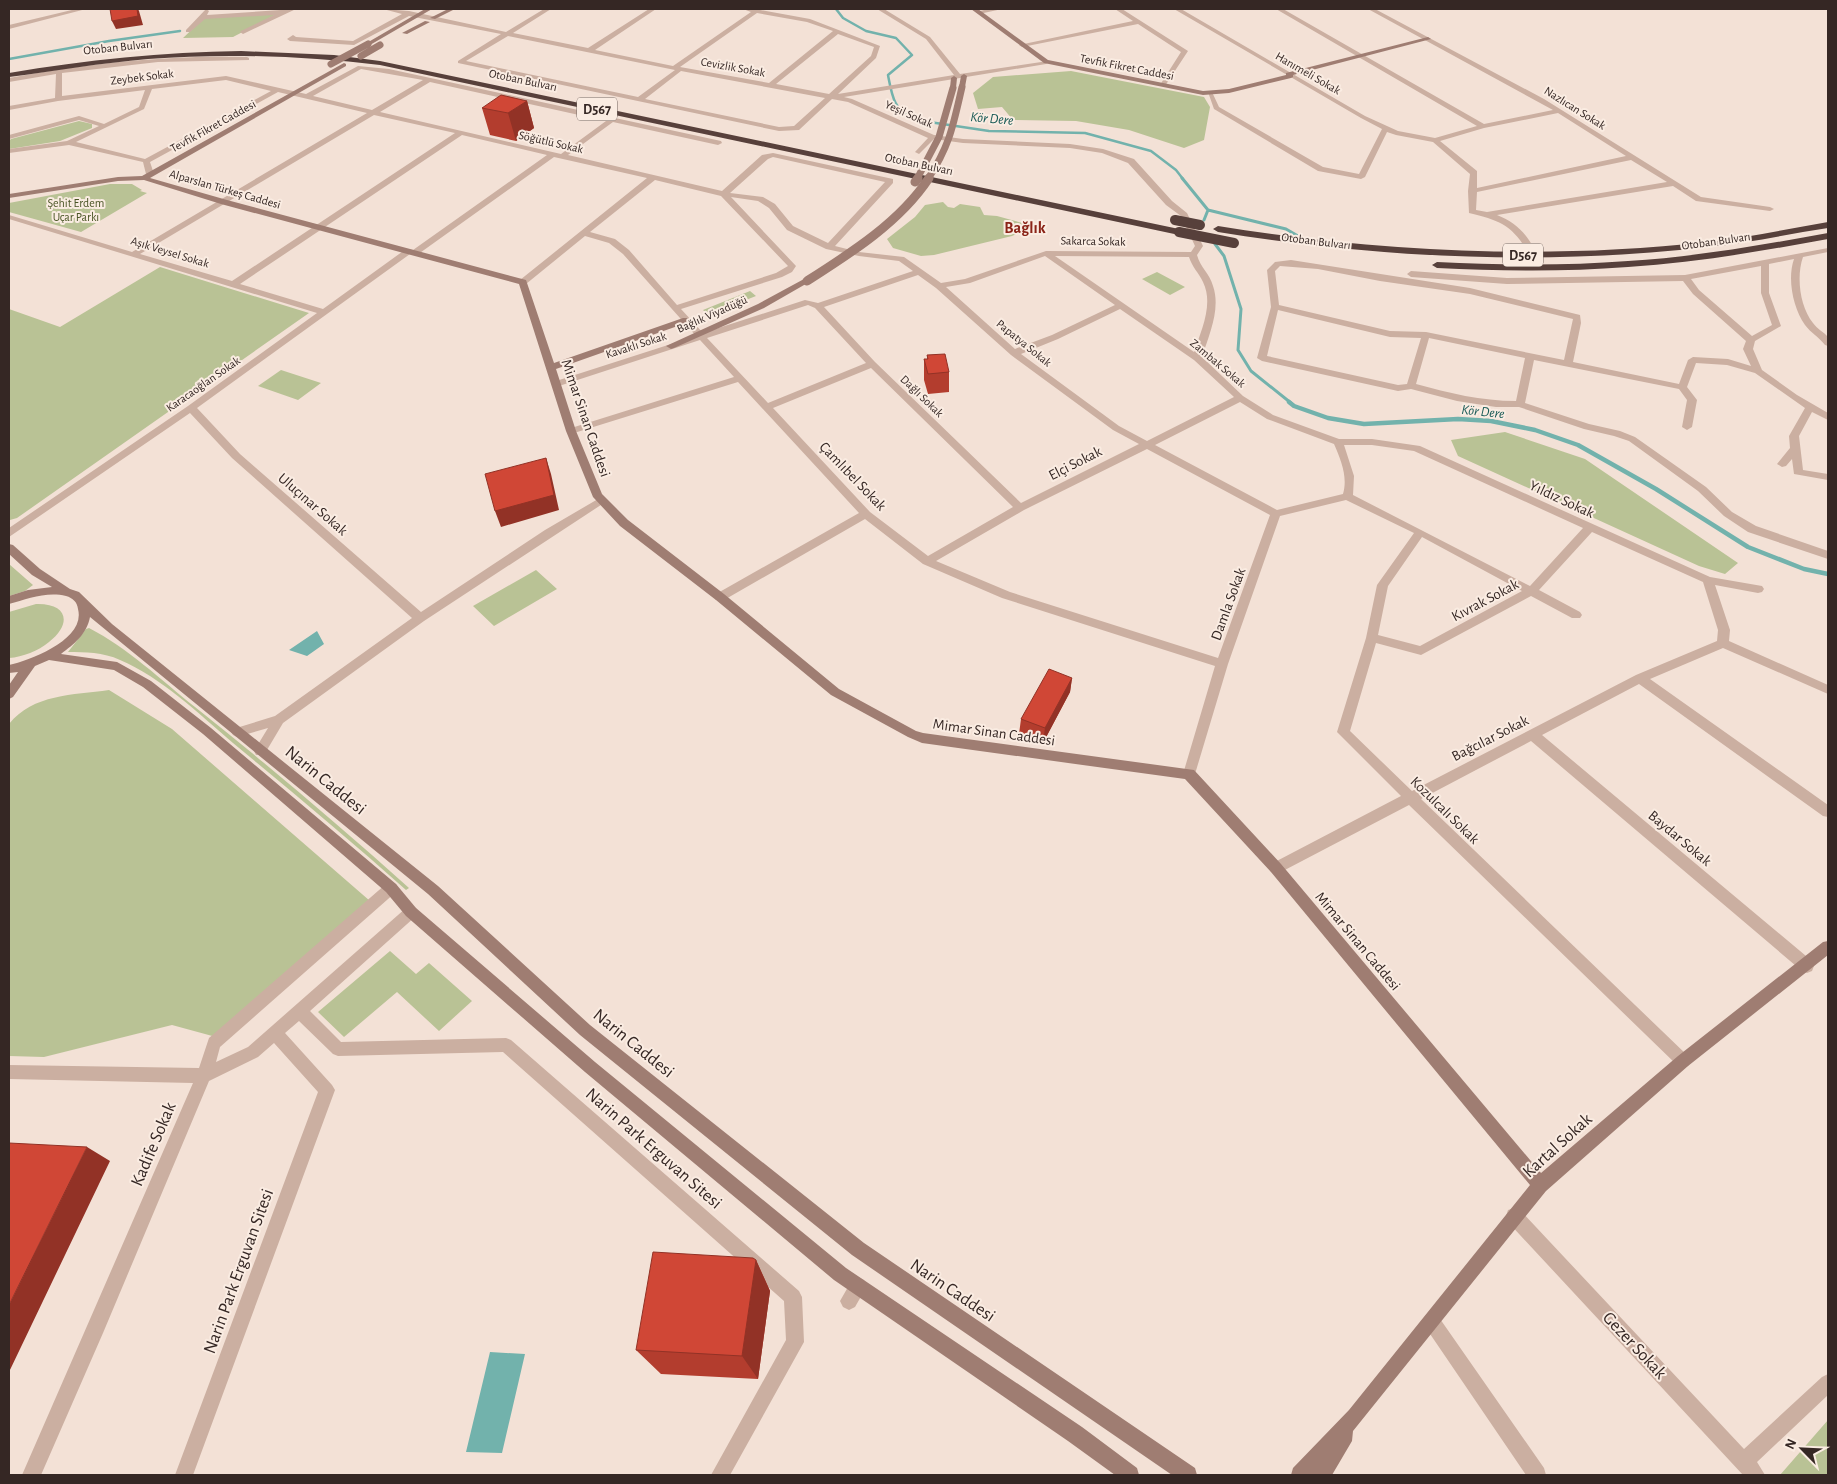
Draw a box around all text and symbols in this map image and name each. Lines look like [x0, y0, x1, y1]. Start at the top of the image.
street label: Otoban Bulvarı [83, 37, 153, 57]
street label: Hanımeli Sokak [1273, 50, 1343, 97]
street label: Tevfik Fikret Caddesi [1079, 52, 1175, 82]
street label: Cevizlik Sokak [700, 55, 767, 79]
street label: Zeybek Sokak [110, 67, 175, 88]
street label: Otoban Bulvarı [488, 67, 558, 93]
street label: Nazlıcan Sokak [1542, 84, 1608, 132]
street label: Tevfik Fikret Caddesi [168, 98, 258, 154]
road number: D567 [577, 98, 617, 120]
street label: Yeşil Sokak [883, 98, 935, 130]
water label: Kör Dere [970, 110, 1014, 128]
street label: Söğütlü Sokak [518, 129, 585, 155]
street label: Otoban Bulvarı [884, 151, 954, 177]
street label: Alparslan Türkeş Caddesi [168, 167, 282, 211]
park label: Şehit Erdem Uçar Parkı [48, 197, 104, 223]
district label: Bağlık [1004, 220, 1046, 236]
street label: Otoban Bulvarı [1681, 230, 1751, 252]
street label: Otoban Bulvarı [1281, 231, 1351, 251]
street label: Aşık Veysel Sokak [129, 234, 211, 271]
street label: Sakarca Sokak [1060, 234, 1126, 248]
road number: D567 [1503, 244, 1543, 266]
street label: Bağlık Viyadüğü [675, 293, 749, 336]
street label: Papatya Sokak [994, 317, 1054, 370]
street label: Kavaklı Sokak [604, 329, 668, 360]
street label: Zambak Sokak [1188, 337, 1248, 390]
street label: Karacaoğlan Sokak [164, 354, 243, 414]
street label: Mimar Sinan Caddesi [558, 357, 613, 479]
street label: Dağlı Sokak [898, 373, 946, 420]
water label: Kör Dere [1461, 403, 1505, 421]
street label: Çamlıbel Sokak [816, 439, 889, 514]
street label: Elçi Sokak [1046, 444, 1104, 483]
street label: Uluçınar Sokak [275, 470, 350, 538]
street label: Yıldız Sokak [1527, 478, 1597, 521]
street label: Damla Sokak [1208, 566, 1249, 642]
street label: Kıvrak Sokak [1449, 576, 1521, 624]
street label: Bağcılar Sokak [1449, 713, 1531, 764]
street label: Mimar Sinan Caddesi [932, 716, 1056, 749]
street label: Narin Caddesi [282, 743, 369, 819]
street label: Kozulcalı Sokak [1407, 774, 1482, 847]
street label: Baydar Sokak [1645, 808, 1714, 869]
street label: Mimar Sinan Caddesi [1312, 889, 1403, 993]
street label: Narin Caddesi [590, 1006, 677, 1082]
street label: Narin Park Erguvan Sitesi [582, 1085, 725, 1213]
street label: Kadife Sokak [128, 1099, 180, 1189]
street label: Kartal Sokak [1520, 1110, 1596, 1181]
street label: Narin Park Erguvan Sitesi [201, 1187, 277, 1356]
street label: Narin Caddesi [907, 1256, 998, 1326]
street label: Gezer Sokak [1599, 1309, 1670, 1383]
north arrow [1777, 1424, 1827, 1474]
text: N [1783, 1437, 1799, 1451]

